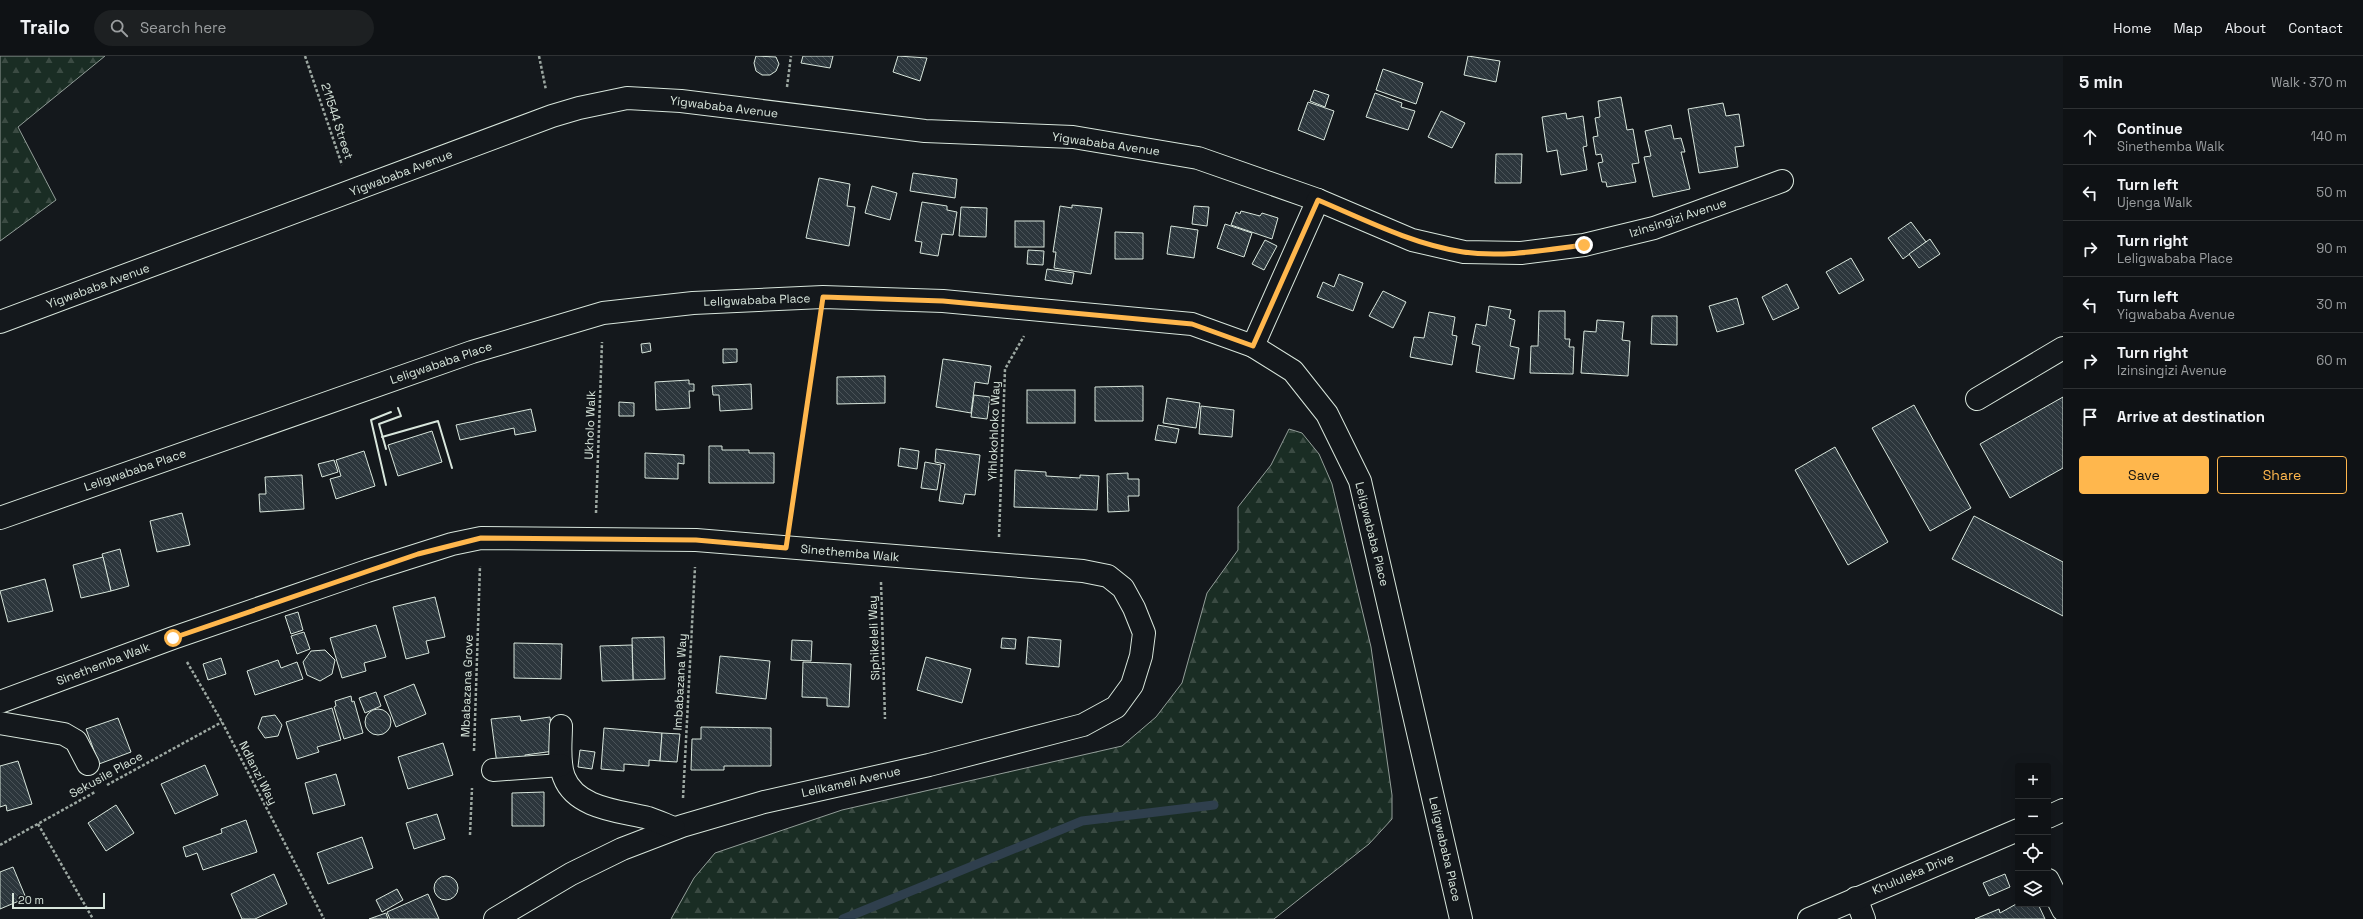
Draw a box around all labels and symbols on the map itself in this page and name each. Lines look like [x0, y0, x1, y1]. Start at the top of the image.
street label: 211544 Street [317, 81, 357, 161]
street label: Yigwababa Avenue [669, 92, 779, 122]
street label: Yigwababa Avenue [1051, 128, 1161, 160]
street label: Yigwababa Avenue [347, 146, 455, 200]
street label: Izinsingizi Avenue [1627, 195, 1729, 241]
route end [1575, 236, 1593, 254]
street label: Yigwababa Avenue [44, 260, 152, 312]
street label: Leligwababa Place [703, 290, 811, 310]
street label: Leligwababa Place [388, 338, 494, 388]
street label: Yihlokohloko Way [984, 381, 1004, 481]
street label: Ukholo Walk [581, 390, 599, 460]
street label: Leligwababa Place [82, 445, 188, 495]
street label: Leligwababa Place [1351, 480, 1393, 588]
street label: Sinethemba Walk [800, 541, 901, 565]
street label: Siphikeleli Way [865, 595, 883, 681]
route start [164, 629, 182, 647]
street label: Imbabazana Way [669, 633, 691, 731]
street label: Mbabazana Grove [457, 634, 477, 738]
street label: Sinethemba Walk [54, 639, 153, 689]
street label: Ndlanzi Way [235, 738, 281, 808]
street label: Sekusile Place [66, 748, 146, 802]
street label: Lelikameli Avenue [800, 763, 902, 801]
street label: Leligwababa Place [1425, 795, 1465, 903]
street label: Khululeka Drive [1870, 850, 1956, 898]
scale bar [12, 891, 105, 910]

